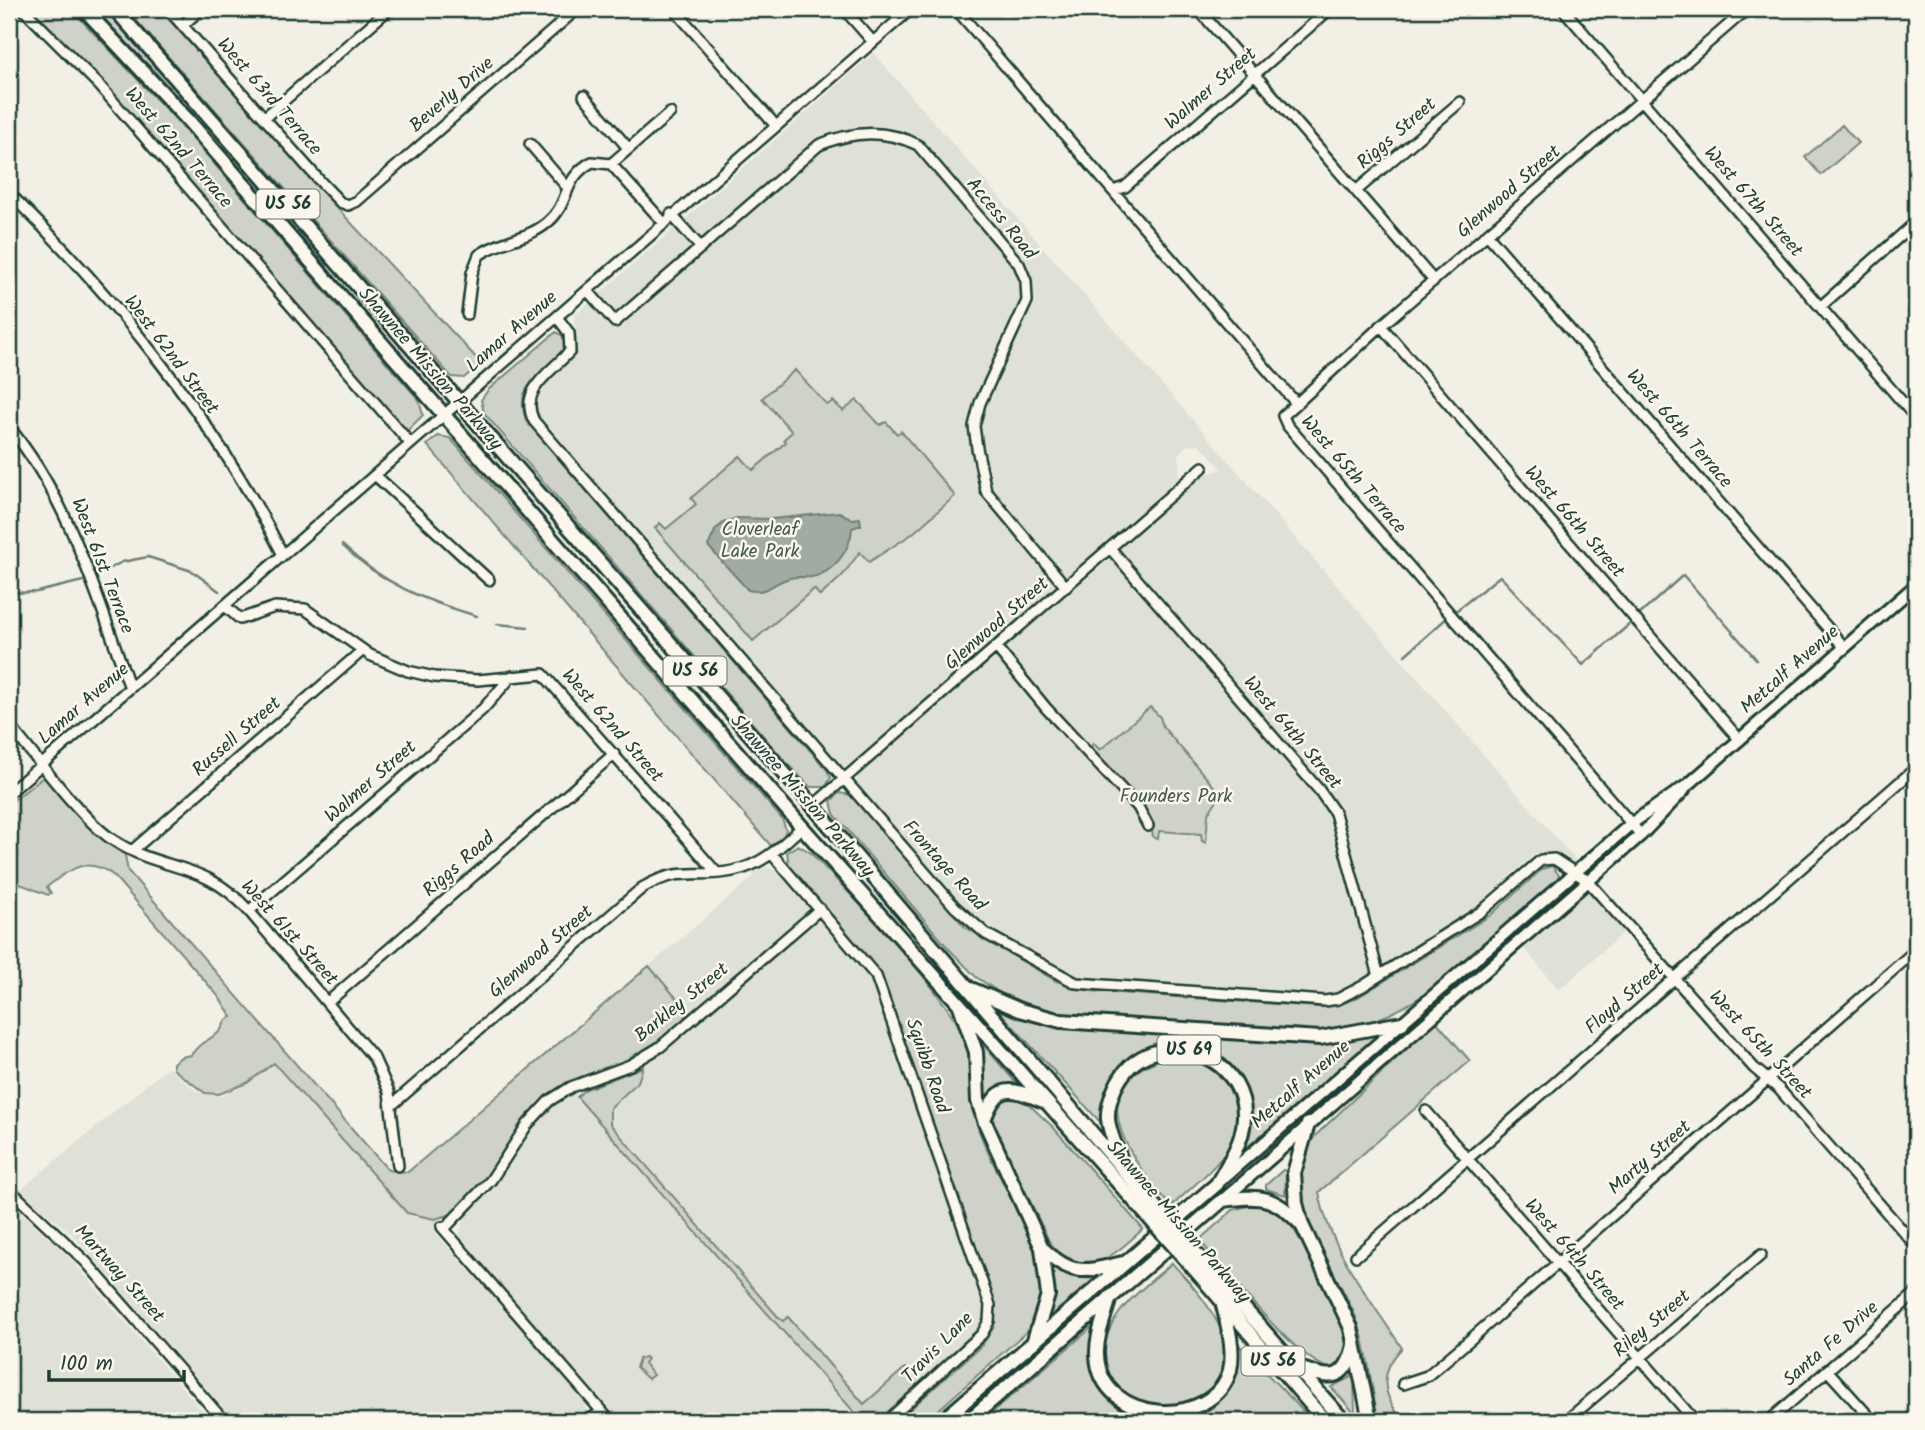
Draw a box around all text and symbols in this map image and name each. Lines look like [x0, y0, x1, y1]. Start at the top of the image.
street label: West 63rd Terrace [209, 31, 329, 163]
street label: Walmer Street [1158, 40, 1264, 138]
street label: Beverly Drive [403, 49, 502, 141]
street label: West 62nd Terrace [117, 81, 240, 216]
street label: Riggs Street [1350, 90, 1444, 177]
street label: Glenwood Street [1450, 138, 1568, 246]
street label: West 67th Street [1696, 140, 1810, 265]
street label: Access Road [958, 171, 1044, 267]
road number: US 56 [256, 190, 320, 218]
street label: Shawnee Mission Parkway [350, 281, 510, 458]
street label: Lamar Avenue [459, 283, 565, 380]
street label: West 62nd Street [116, 289, 227, 422]
street label: West 66th Terrace [1618, 363, 1740, 496]
street label: West 65th Terrace [1293, 409, 1414, 542]
street label: West 66th Street [1516, 459, 1632, 586]
street label: West 61st Terrace [62, 494, 142, 639]
park label: Cloverleaf Lake Park [721, 515, 800, 567]
street label: Glenwood Street [938, 570, 1056, 678]
street label: Metcalf Avenue [1734, 618, 1847, 722]
street label: Lamar Avenue [31, 655, 137, 752]
road number: US 56 [664, 656, 726, 686]
street label: West 62nd Street [554, 662, 671, 790]
street label: West 64th Street [1235, 669, 1349, 797]
street label: Russell Street [186, 689, 289, 784]
street label: Shawnee Mission Parkway [722, 708, 882, 885]
street label: Walmer Street [318, 733, 424, 831]
park label: Founders Park [1120, 782, 1232, 812]
street label: Frontage Road [895, 813, 994, 919]
street label: Riggs Road [416, 825, 502, 905]
street label: West 61st Street [233, 873, 345, 993]
street label: Glenwood Street [482, 898, 600, 1006]
street label: Barkley Street [628, 955, 736, 1051]
street label: Floyd Street [1578, 955, 1672, 1042]
street label: West 65th Street [1701, 983, 1819, 1107]
street label: Squibb Road [897, 1015, 957, 1118]
street label: Metcalf Avenue [1245, 1033, 1358, 1137]
road number: US 69 [1158, 1036, 1220, 1064]
street label: Marty Street [1602, 1113, 1699, 1203]
street label: Shawnee Mission Parkway [1098, 1134, 1258, 1311]
street label: West 64th Street [1516, 1192, 1632, 1318]
street label: Martway Street [66, 1218, 172, 1331]
street label: Riley Street [1607, 1282, 1698, 1366]
street label: Santa Fe Drive [1776, 1293, 1886, 1394]
street label: Travis Lane [895, 1305, 981, 1391]
scale bar [49, 1339, 184, 1383]
road number: US 56 [1242, 1346, 1304, 1376]
text: 100 m [60, 1348, 113, 1381]

